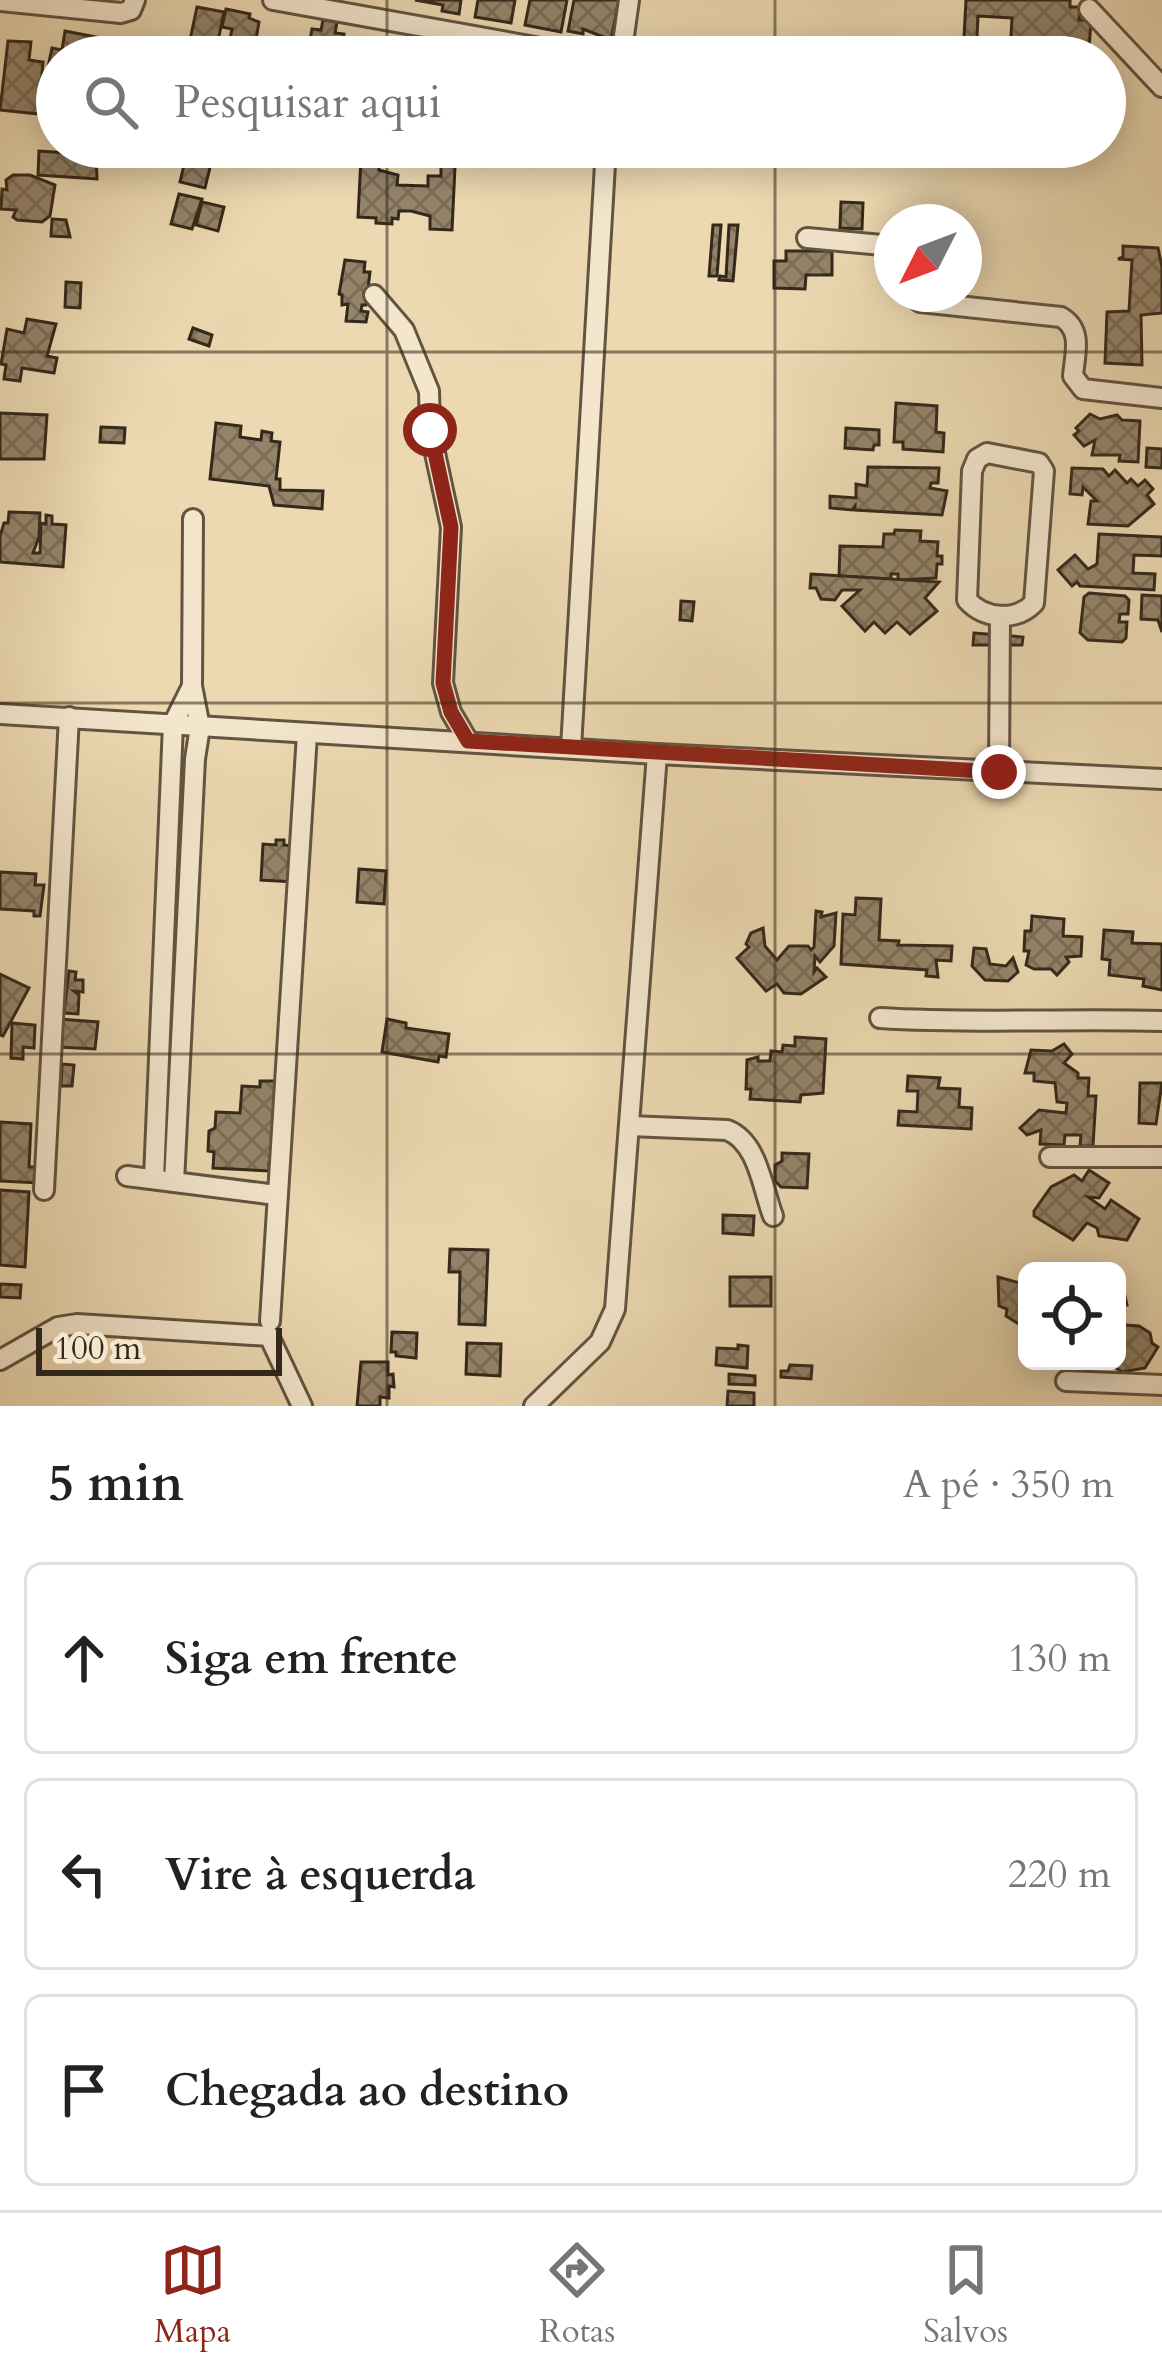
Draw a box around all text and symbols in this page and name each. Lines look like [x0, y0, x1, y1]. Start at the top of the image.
search box [36, 36, 1126, 168]
icon: search [78, 69, 144, 135]
text: Pesquisar aqui [174, 72, 441, 133]
north arrow [874, 204, 982, 312]
route start [403, 403, 457, 457]
route end [972, 745, 1026, 799]
map controls [1018, 1262, 1126, 1370]
button: locate [1018, 1262, 1126, 1370]
scale bar [36, 1322, 282, 1375]
text: 100 m [54, 1326, 141, 1371]
text: 5 min [48, 1449, 184, 1519]
text: A pé · 350 m [903, 1458, 1114, 1511]
icon: ahead [51, 1625, 117, 1691]
text: Siga em frente [165, 1628, 458, 1689]
text: 130 m [1008, 1632, 1111, 1685]
icon: left [51, 1841, 117, 1907]
text: Vire à esquerda [165, 1844, 476, 1905]
text: 220 m [1008, 1848, 1111, 1901]
icon: arrive [51, 2057, 117, 2123]
text: Chegada ao destino [165, 2060, 569, 2121]
tab: Mapa [154, 2237, 231, 2354]
tab: Rotas [539, 2237, 615, 2354]
tab: Salvos [923, 2237, 1008, 2354]

